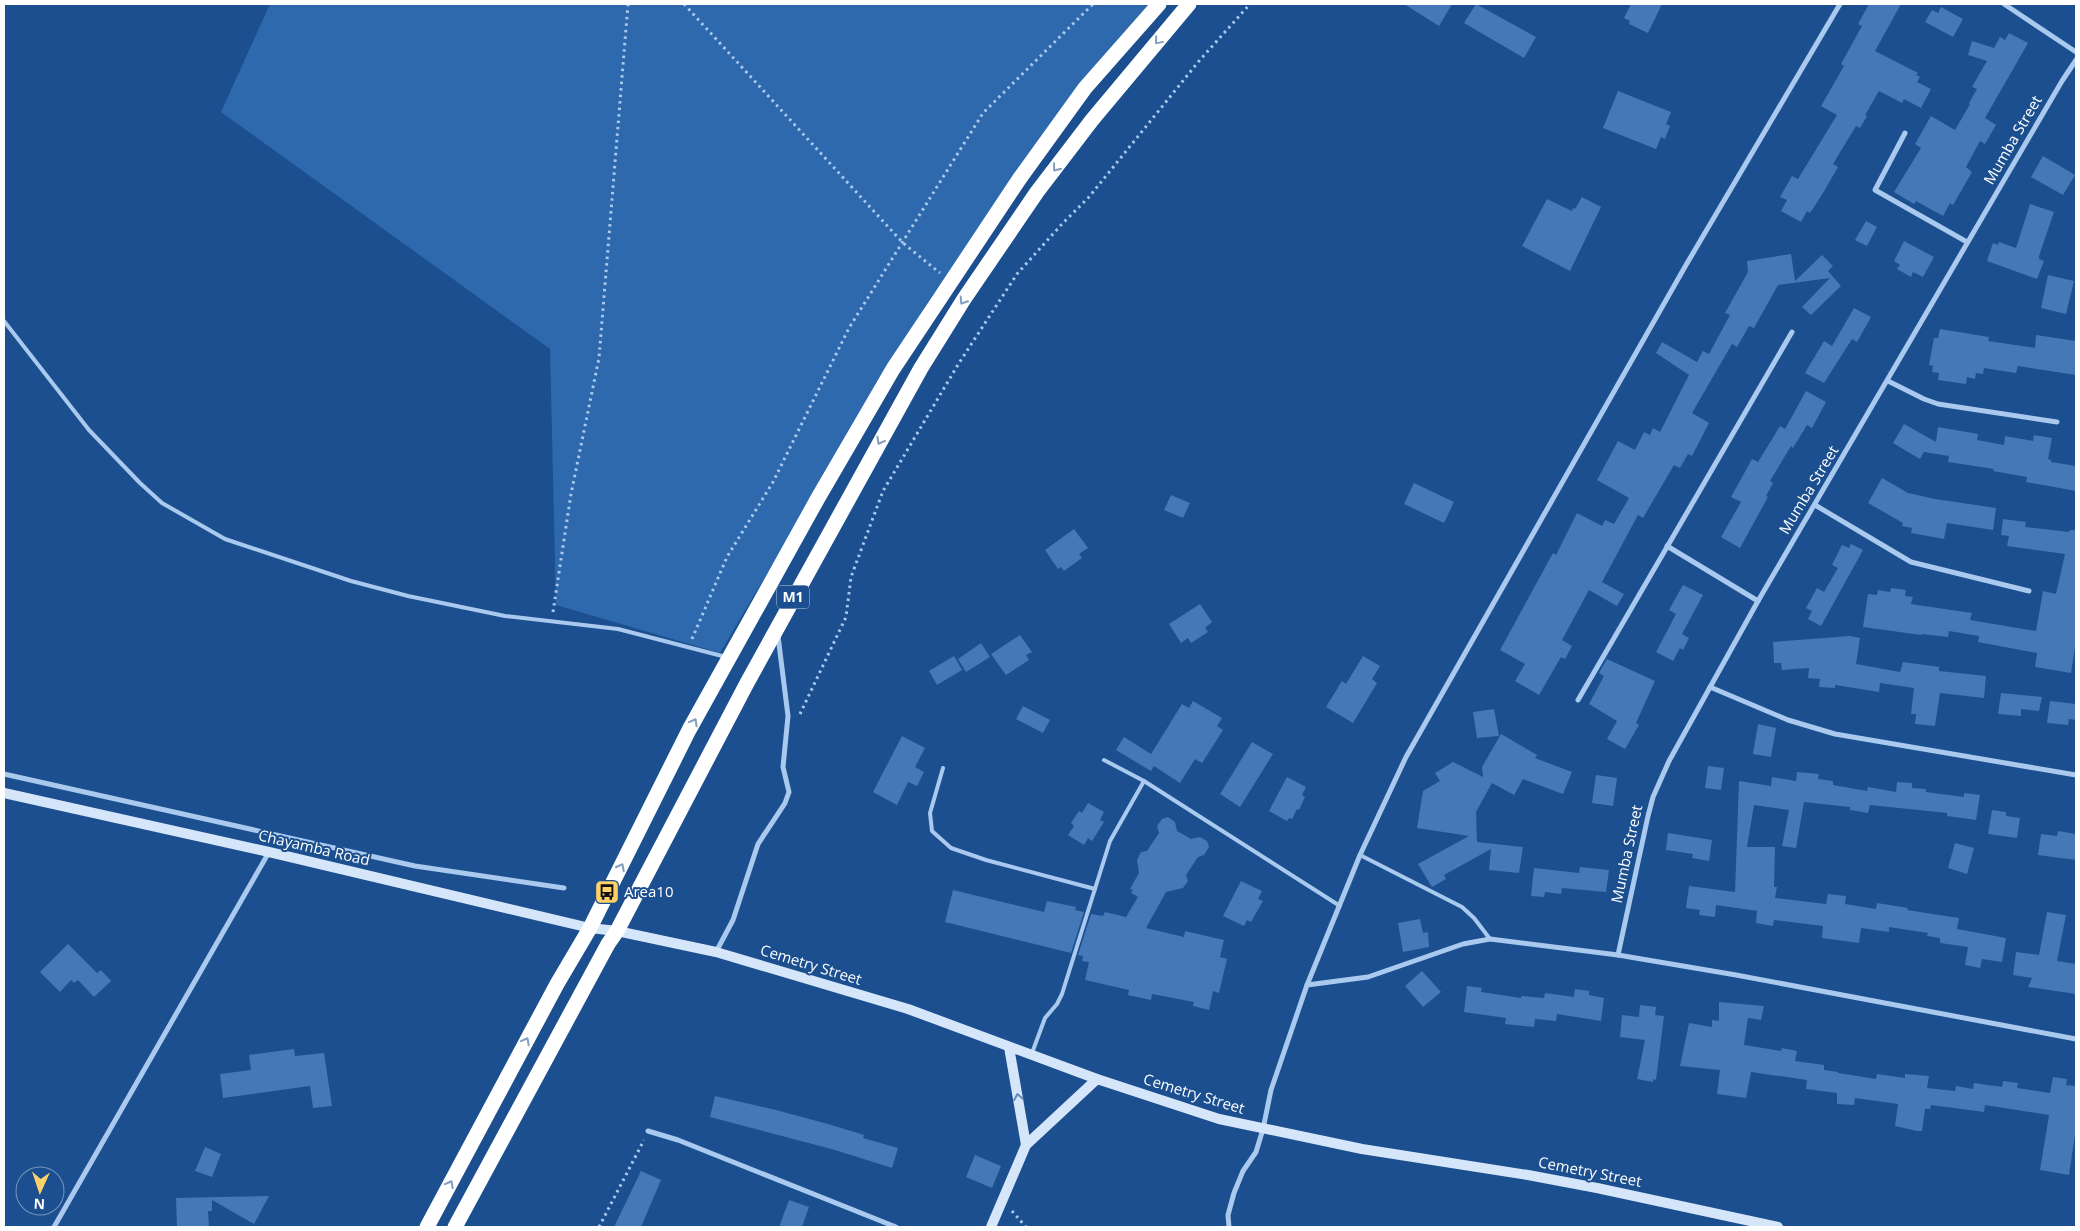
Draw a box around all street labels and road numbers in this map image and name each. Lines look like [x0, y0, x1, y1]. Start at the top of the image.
street label: Mumba Street [1979, 91, 2046, 188]
street label: Mumba Street [1774, 442, 1842, 537]
road number: M1 [777, 586, 809, 608]
street label: Mumba Street [1606, 803, 1646, 905]
street label: Chayamba Road [256, 824, 372, 870]
street label: Cemetry Street [758, 939, 864, 989]
street label: Cemetry Street [1141, 1068, 1247, 1118]
street label: Cemetry Street [1537, 1151, 1644, 1191]

